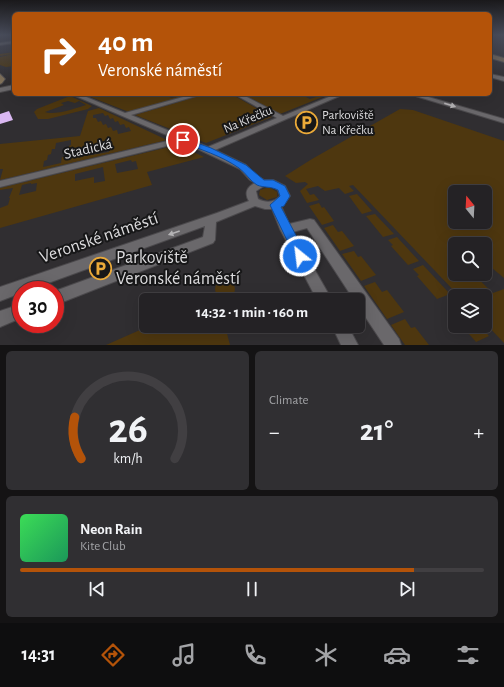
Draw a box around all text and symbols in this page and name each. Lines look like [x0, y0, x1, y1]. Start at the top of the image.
icon: right [32, 28, 84, 80]
text: 40 m [98, 29, 154, 57]
text: Veronské náměstí [98, 62, 222, 80]
one-way arrow [444, 102, 456, 108]
street label: Na Křečku [222, 104, 275, 136]
parking icon: Parkoviště Na Křečku [294, 109, 320, 135]
place label: Parkoviště Na Křečku [322, 109, 374, 137]
pin [166, 123, 200, 157]
icon: arrive [172, 129, 194, 151]
street label: Stadická [62, 136, 114, 162]
north arrow [448, 185, 492, 229]
map controls [448, 185, 492, 333]
street label: Veronské náměstí [37, 209, 161, 267]
one-way arrow [168, 230, 180, 236]
position arrow [279, 235, 321, 277]
button: search [448, 237, 492, 281]
place label: Parkoviště Veronské náměstí [116, 249, 241, 288]
parking icon: Parkoviště Veronské náměstí [87, 255, 113, 281]
speed limit sign: 30 [12, 281, 64, 333]
button: layers [448, 289, 492, 333]
text: 14:32 · 1 min · 160 m [196, 305, 308, 320]
text: Climate [269, 394, 308, 407]
text: 26 [108, 408, 147, 449]
text: 21° [360, 416, 393, 446]
text: − [269, 421, 280, 443]
text: + [473, 421, 484, 443]
text: km/h [113, 451, 142, 465]
text: Neon Rain [80, 522, 142, 537]
text: Kite Club [80, 540, 126, 553]
icon: previous [86, 578, 108, 600]
icon: pause [241, 578, 263, 600]
icon: next [396, 578, 418, 600]
icon: directions [99, 641, 127, 669]
icon: music [170, 641, 198, 669]
icon: phone [241, 641, 269, 669]
icon: climate [312, 641, 340, 669]
icon: car [383, 641, 411, 669]
icon: filters [454, 641, 482, 669]
text: 14:31 [22, 646, 55, 664]

